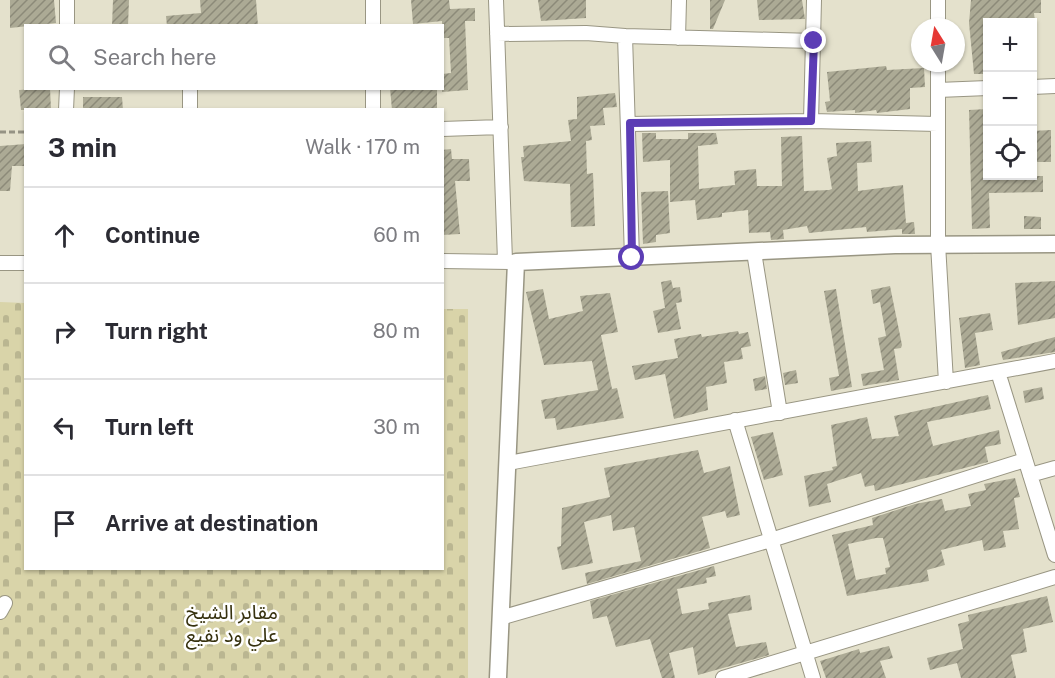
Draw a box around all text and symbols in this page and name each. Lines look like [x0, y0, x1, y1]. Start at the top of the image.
north arrow [911, 18, 965, 72]
map controls [983, 18, 1037, 180]
button: + [983, 18, 1037, 72]
search box [24, 24, 444, 90]
route end [800, 27, 826, 53]
icon: search [45, 41, 78, 74]
text: Search here [93, 44, 217, 70]
button: − [983, 72, 1037, 126]
button: locate [983, 126, 1037, 180]
text: 3 min [48, 132, 117, 163]
text: Walk · 170 m [305, 135, 420, 159]
icon: ahead [48, 219, 81, 252]
text: Continue [105, 222, 200, 248]
text: 60 m [373, 223, 420, 247]
route start [618, 244, 644, 270]
icon: right [48, 315, 81, 348]
text: Turn right [105, 318, 208, 344]
text: 80 m [373, 319, 420, 343]
icon: left [48, 411, 81, 444]
text: Turn left [105, 414, 194, 440]
text: 30 m [373, 415, 420, 439]
icon: arrive [48, 507, 81, 540]
text: Arrive at destination [105, 510, 318, 536]
park label: مقابر الشيخ علي ود نفيع [186, 600, 278, 651]

